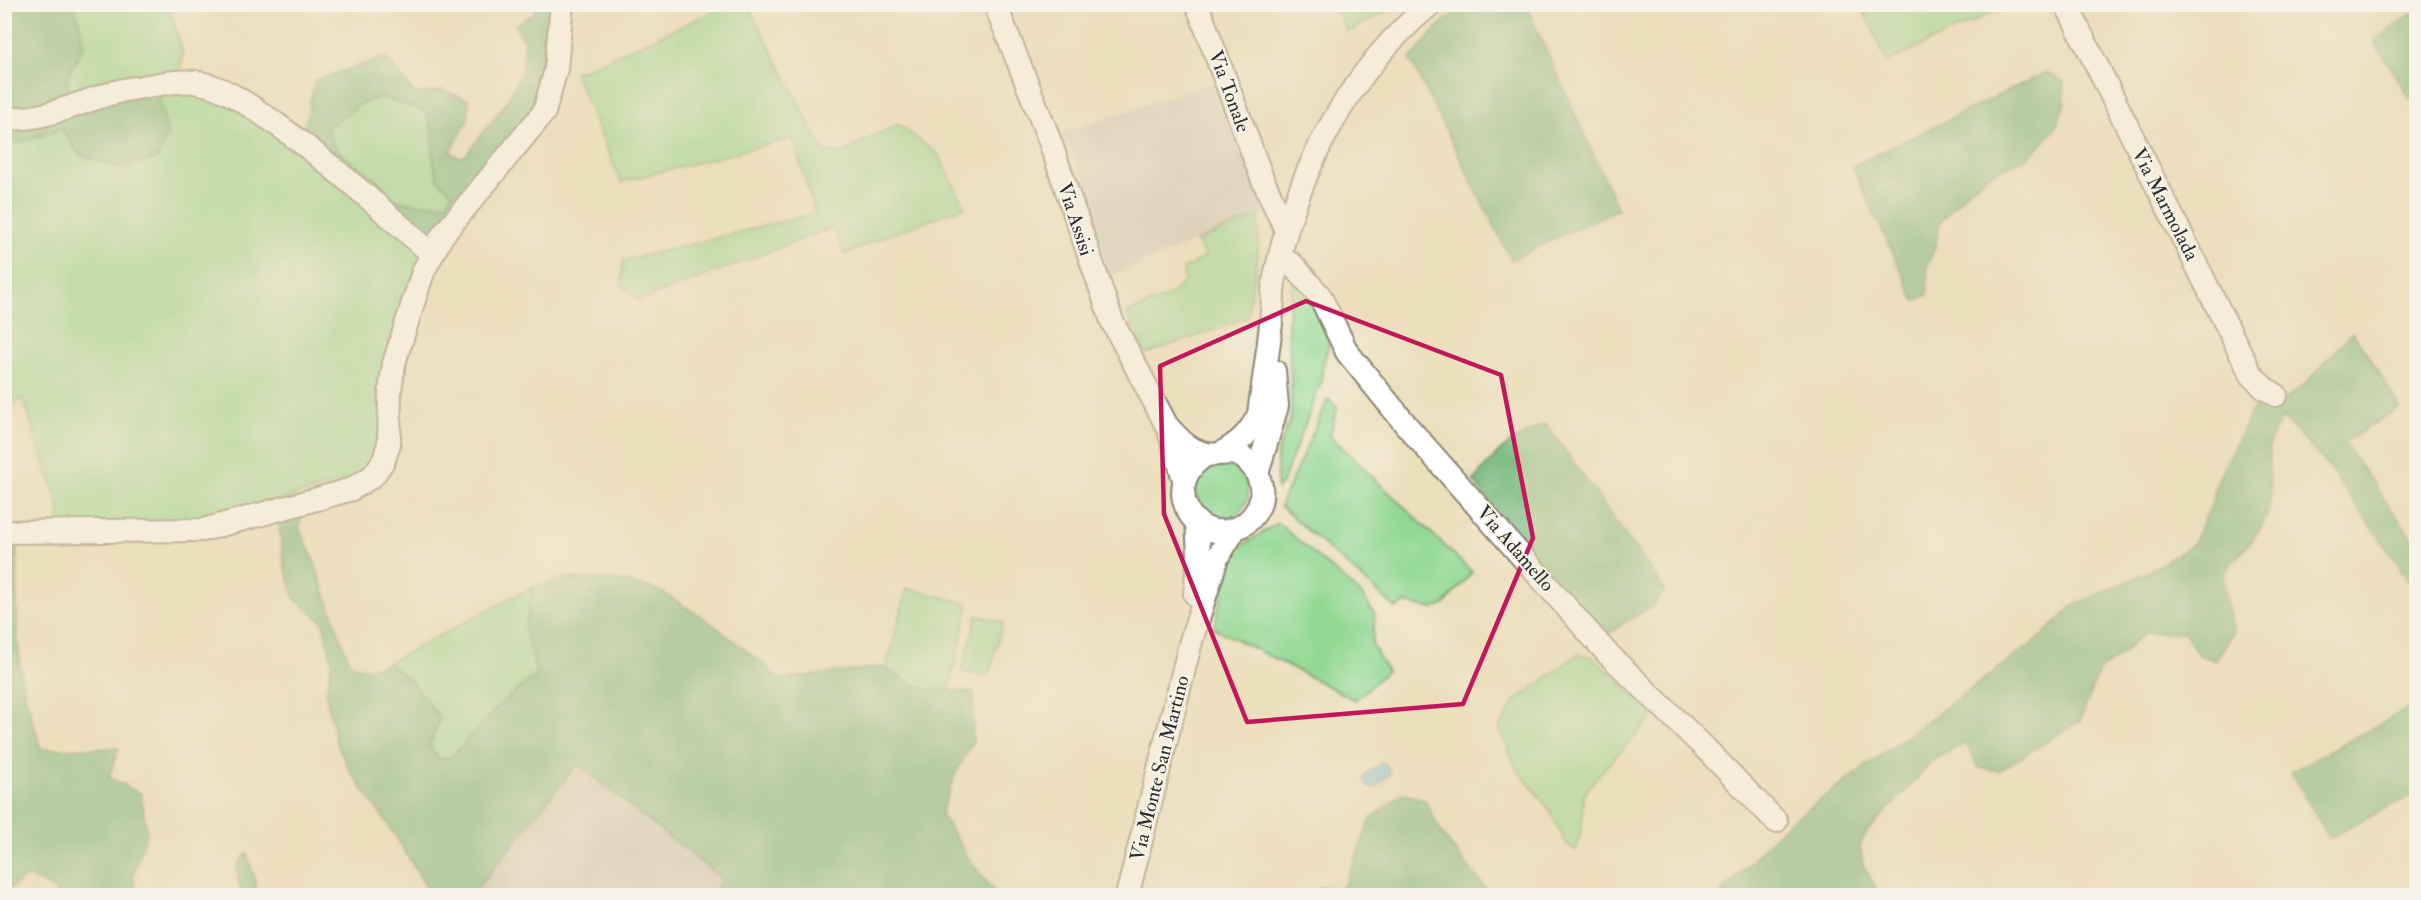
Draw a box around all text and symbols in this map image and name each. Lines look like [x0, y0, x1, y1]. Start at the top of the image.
street label: Via Tonale [1203, 47, 1256, 136]
street label: Via Marmolada [2126, 144, 2205, 265]
street label: Via Assisi [1052, 179, 1099, 259]
street label: Via Adamello [1471, 500, 1560, 597]
street label: Via Monte San Martino [1124, 673, 1195, 863]

